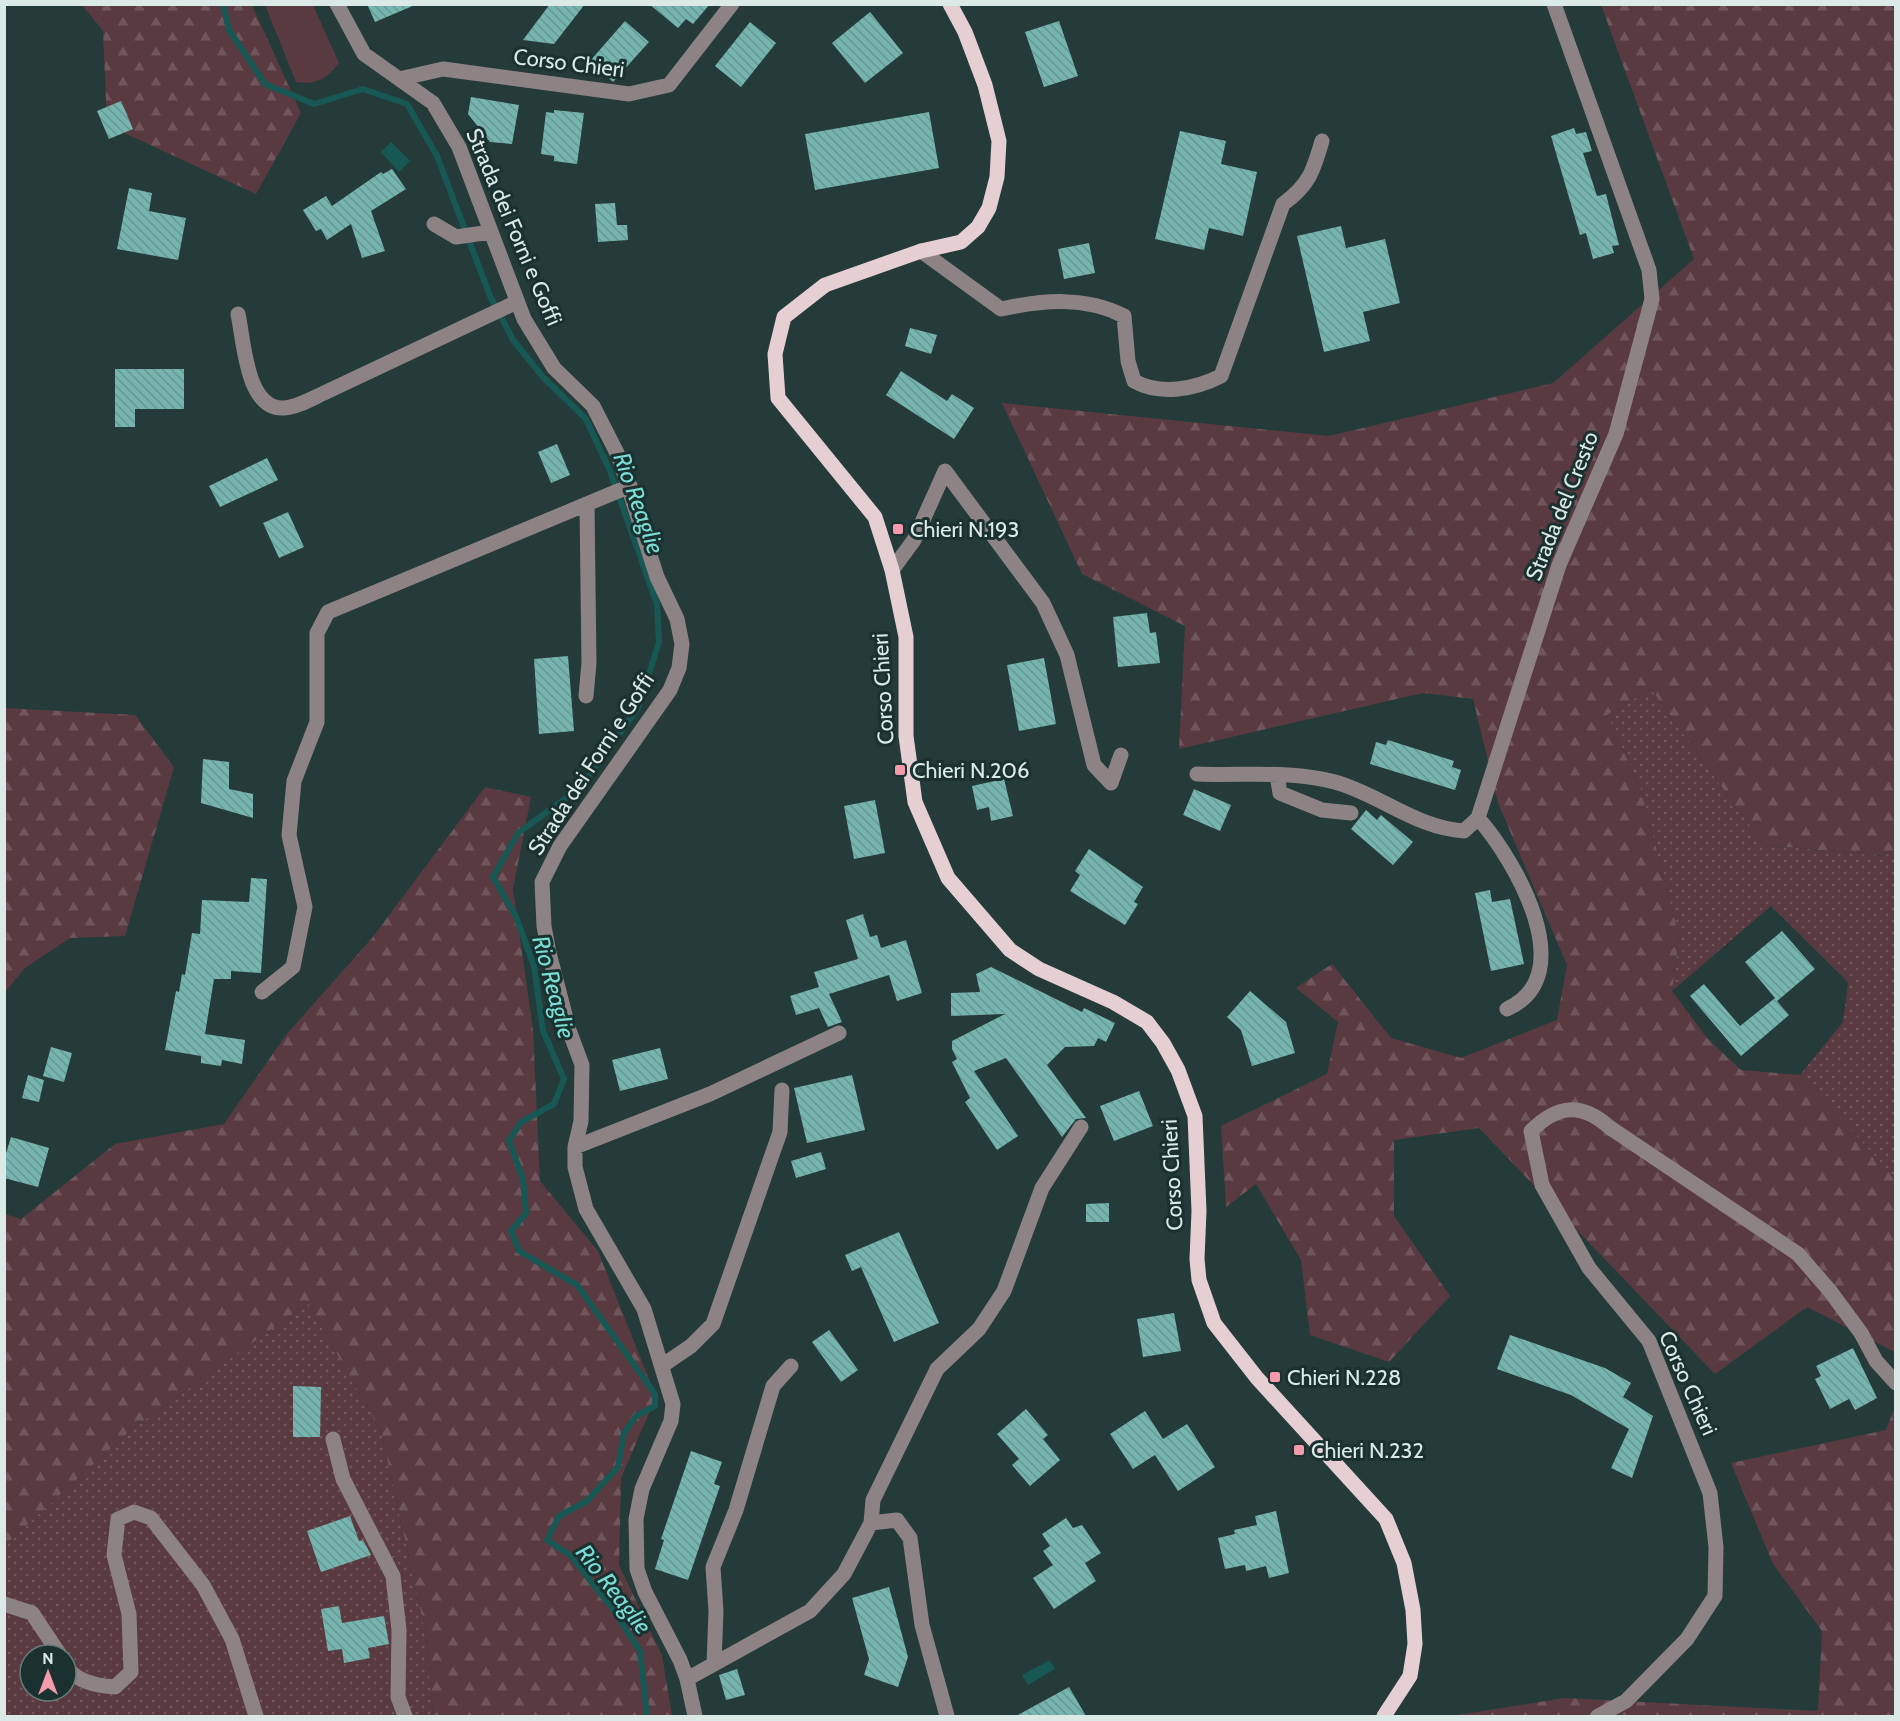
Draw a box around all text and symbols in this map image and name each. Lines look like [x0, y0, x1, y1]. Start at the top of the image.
street label: Corso Chieri [512, 43, 626, 83]
street label: Strada dei Forni e Goffi [460, 124, 568, 330]
street label: Strada del Cresto [1520, 427, 1604, 585]
water label: Rio Reaglie [607, 448, 671, 558]
place label: Chieri N.193 [910, 516, 1019, 543]
marker: Chieri N.193 [891, 522, 905, 536]
street label: Corso Chieri [867, 633, 899, 745]
street label: Strada dei Forni e Goffi [522, 668, 660, 860]
place label: Chieri N.206 [912, 757, 1029, 784]
marker: Chieri N.206 [893, 763, 907, 777]
water label: Rio Reaglie [526, 932, 582, 1042]
street label: Corso Chieri [1156, 1119, 1188, 1231]
street label: Corso Chieri [1653, 1327, 1723, 1439]
place label: Chieri N.228 [1287, 1364, 1401, 1391]
marker: Chieri N.228 [1268, 1370, 1282, 1384]
place label: Chieri N.232 [1311, 1437, 1424, 1464]
marker: Chieri N.232 [1292, 1443, 1306, 1457]
water label: Rio Reaglie [570, 1538, 658, 1640]
north arrow [18, 1643, 78, 1703]
text: N [42, 1649, 54, 1668]

